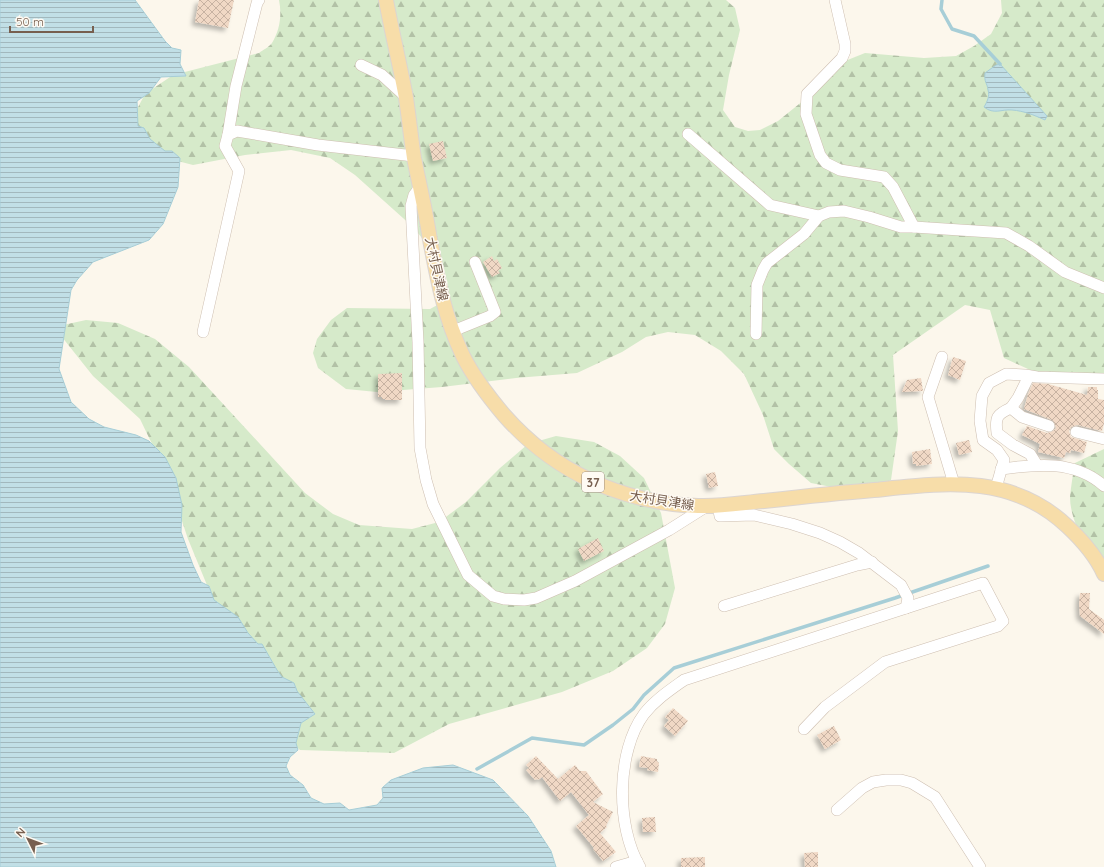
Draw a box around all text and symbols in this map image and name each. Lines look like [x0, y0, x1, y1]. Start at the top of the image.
scale bar [10, 8, 93, 34]
text: 50 m [16, 14, 44, 29]
street label: 大村貝津線 [422, 236, 452, 302]
road number: 37 [582, 472, 604, 492]
street label: 大村貝津線 [629, 487, 695, 513]
north arrow [8, 819, 48, 859]
text: N [13, 825, 28, 840]

